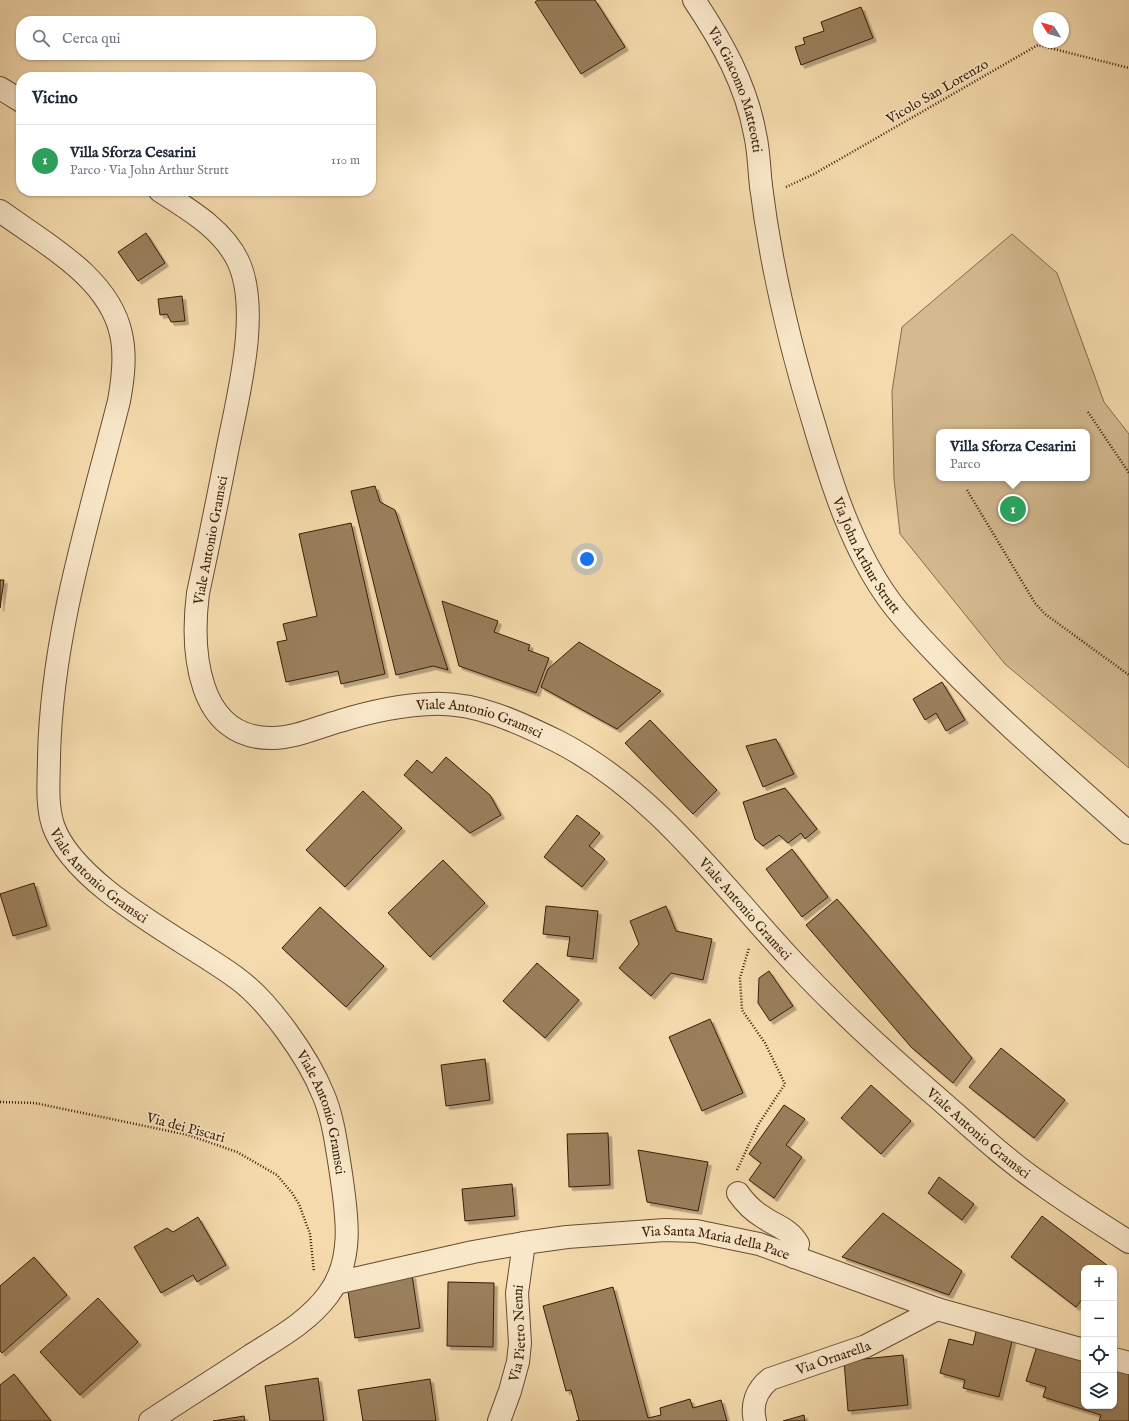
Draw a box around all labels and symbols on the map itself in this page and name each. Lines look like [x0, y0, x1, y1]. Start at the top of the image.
north arrow [1033, 12, 1069, 48]
street label: Via Giacomo Matteotti [703, 23, 766, 154]
street label: Vicolo San Lorenzo [882, 55, 992, 129]
street label: Viale Antonio Gramsci [189, 474, 232, 607]
street label: Via John Arthur Strutt [828, 494, 904, 618]
pin: 1 [1000, 494, 1026, 524]
your location [577, 549, 597, 569]
street label: Viale Antonio Gramsci [415, 696, 546, 743]
street label: Viale Antonio Gramsci [45, 825, 151, 928]
street label: Viale Antonio Gramsci [694, 854, 795, 964]
street label: Viale Antonio Gramsci [291, 1046, 349, 1176]
street label: Viale Antonio Gramsci [922, 1084, 1034, 1183]
street label: Via dei Piscari [144, 1109, 227, 1147]
street label: Via Santa Maria della Pace [640, 1222, 793, 1265]
street label: Via Pietro Nenni [505, 1283, 530, 1385]
street label: Via Ornarella [793, 1337, 875, 1380]

